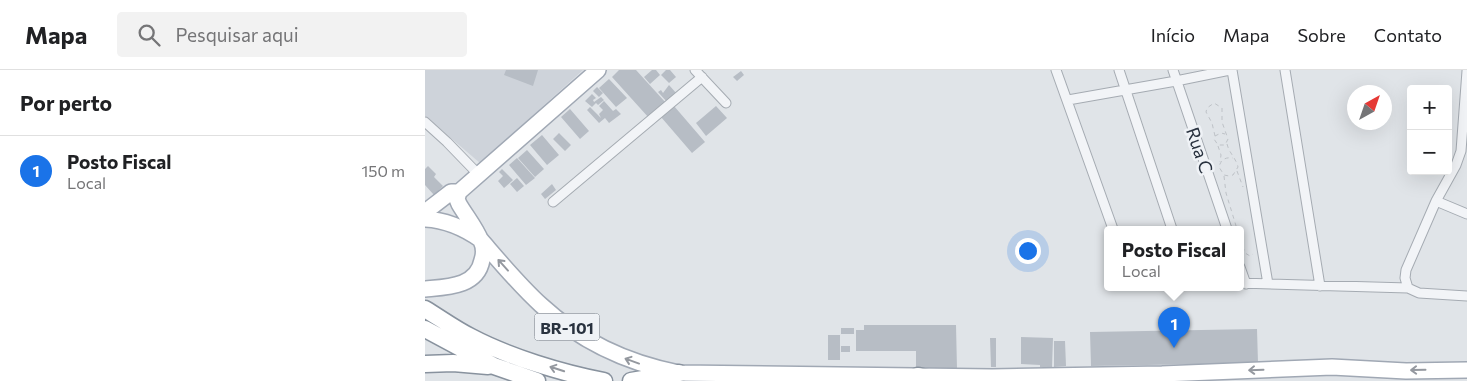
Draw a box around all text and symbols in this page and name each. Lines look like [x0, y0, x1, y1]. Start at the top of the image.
search box [117, 12, 467, 57]
text: Mapa [25, 20, 87, 49]
icon: search [135, 21, 163, 49]
text: Pesquisar aqui [175, 23, 299, 46]
text: Início [1151, 24, 1195, 46]
text: Mapa [1223, 24, 1269, 46]
text: Sobre [1297, 24, 1346, 46]
text: Contato [1374, 24, 1442, 46]
north arrow [1347, 85, 1392, 130]
map controls [1407, 85, 1452, 175]
button: + [1407, 85, 1452, 130]
text: Por perto [20, 90, 112, 115]
street label: Rua C [1182, 124, 1218, 176]
button: − [1407, 130, 1452, 175]
text: Posto Fiscal [67, 150, 171, 173]
text: 1 [32, 161, 40, 180]
text: 150 m [362, 161, 405, 180]
text: Local [67, 173, 106, 192]
popup [1104, 226, 1244, 291]
your location [1015, 238, 1041, 264]
text: Posto Fiscal [1122, 238, 1226, 261]
one-way arrow [498, 259, 509, 272]
text: Local [1122, 261, 1161, 280]
pin: 1 [1158, 307, 1190, 348]
road number: BR-101 [535, 313, 599, 340]
one-way arrow [625, 356, 640, 365]
one-way arrow [549, 364, 565, 374]
one-way arrow [1248, 365, 1264, 374]
one-way arrow [1411, 366, 1427, 375]

